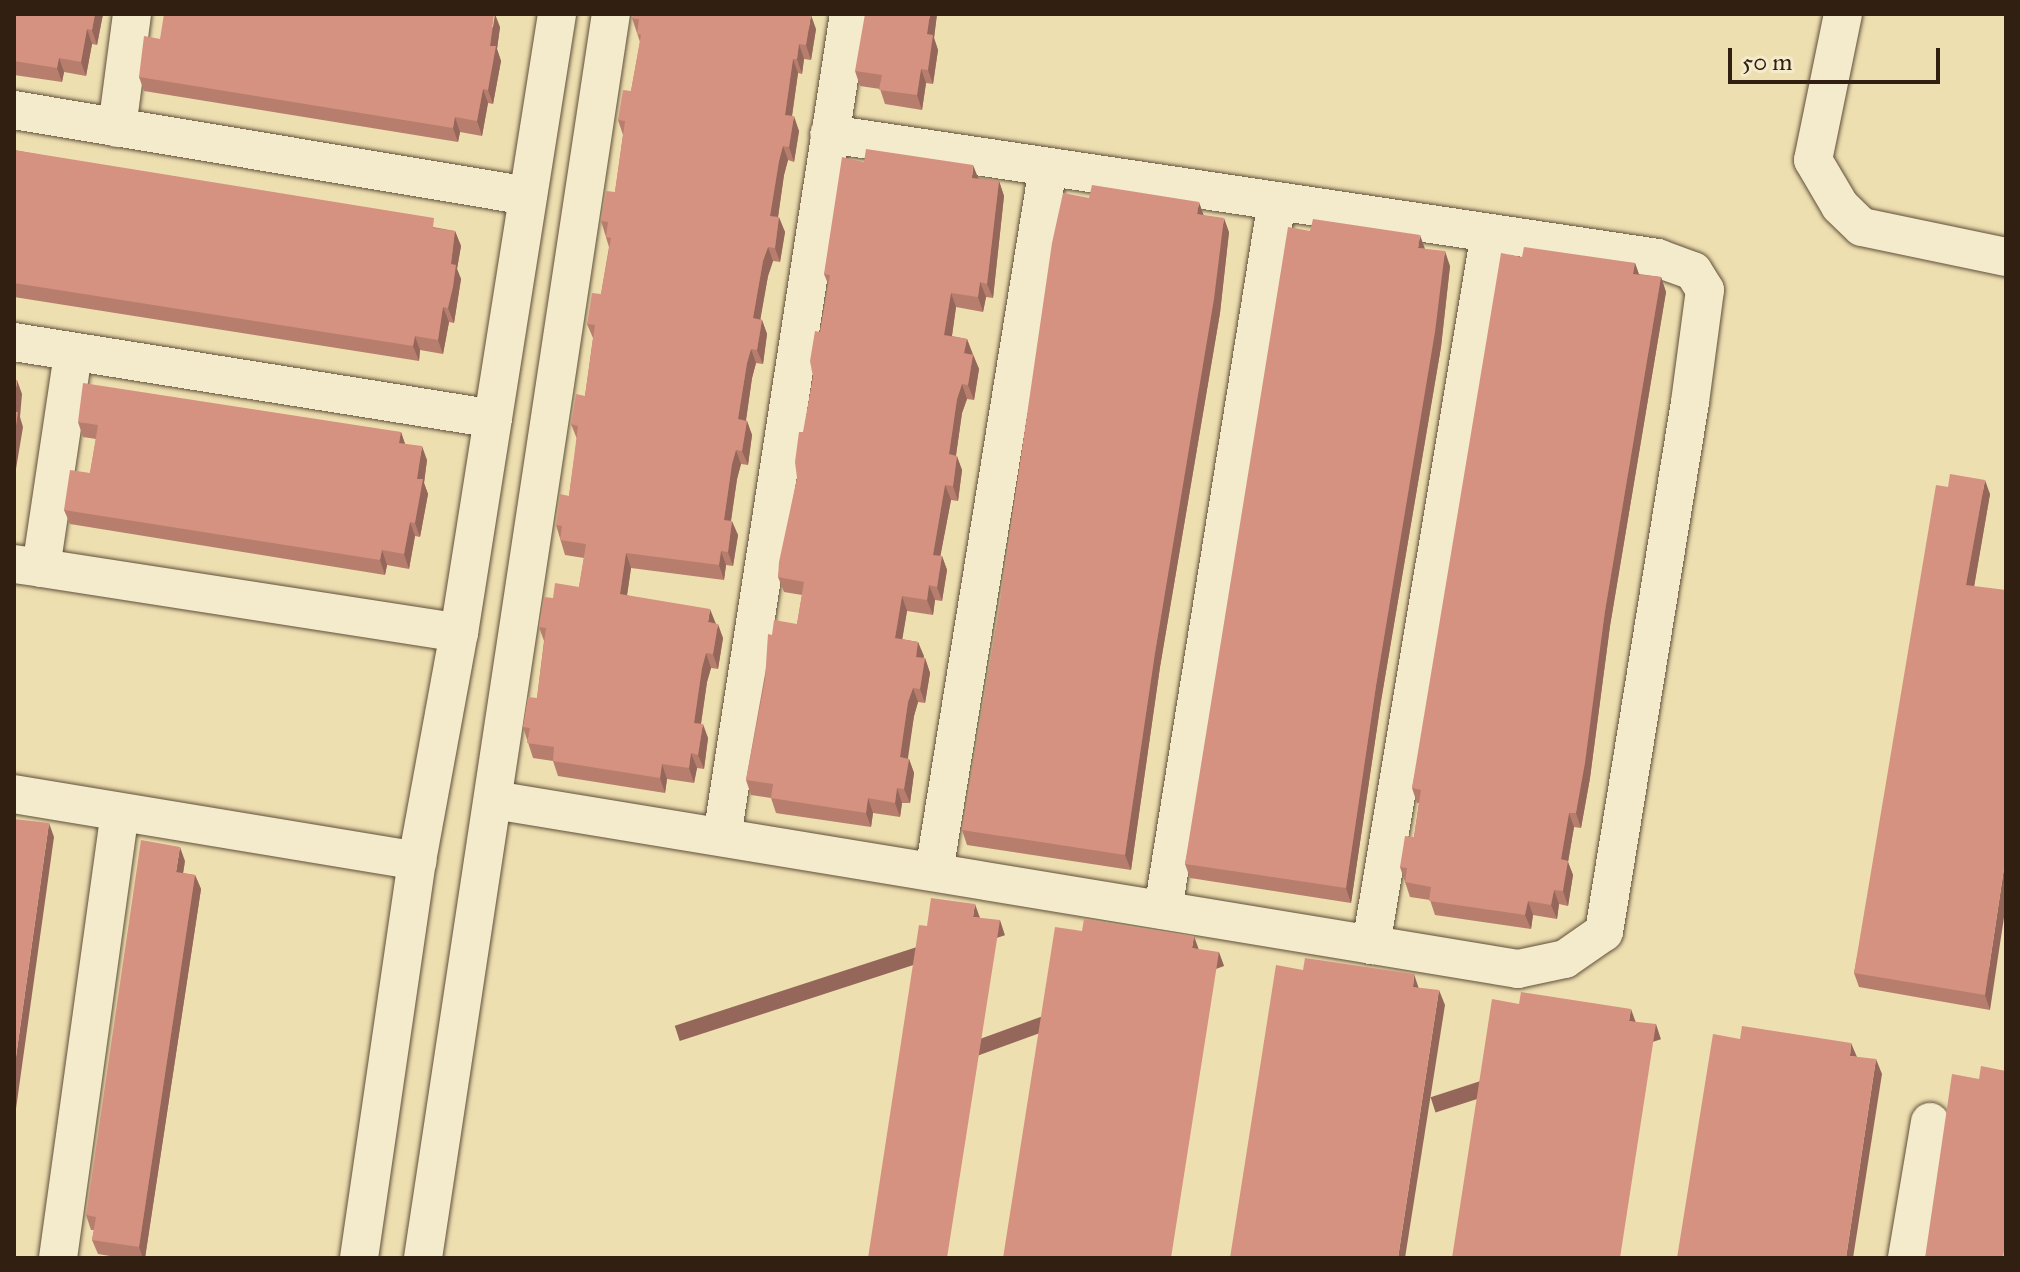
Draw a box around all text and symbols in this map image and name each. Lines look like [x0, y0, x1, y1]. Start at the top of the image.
scale bar [1732, 32, 1944, 82]
text: 50 m [1742, 47, 1792, 77]

